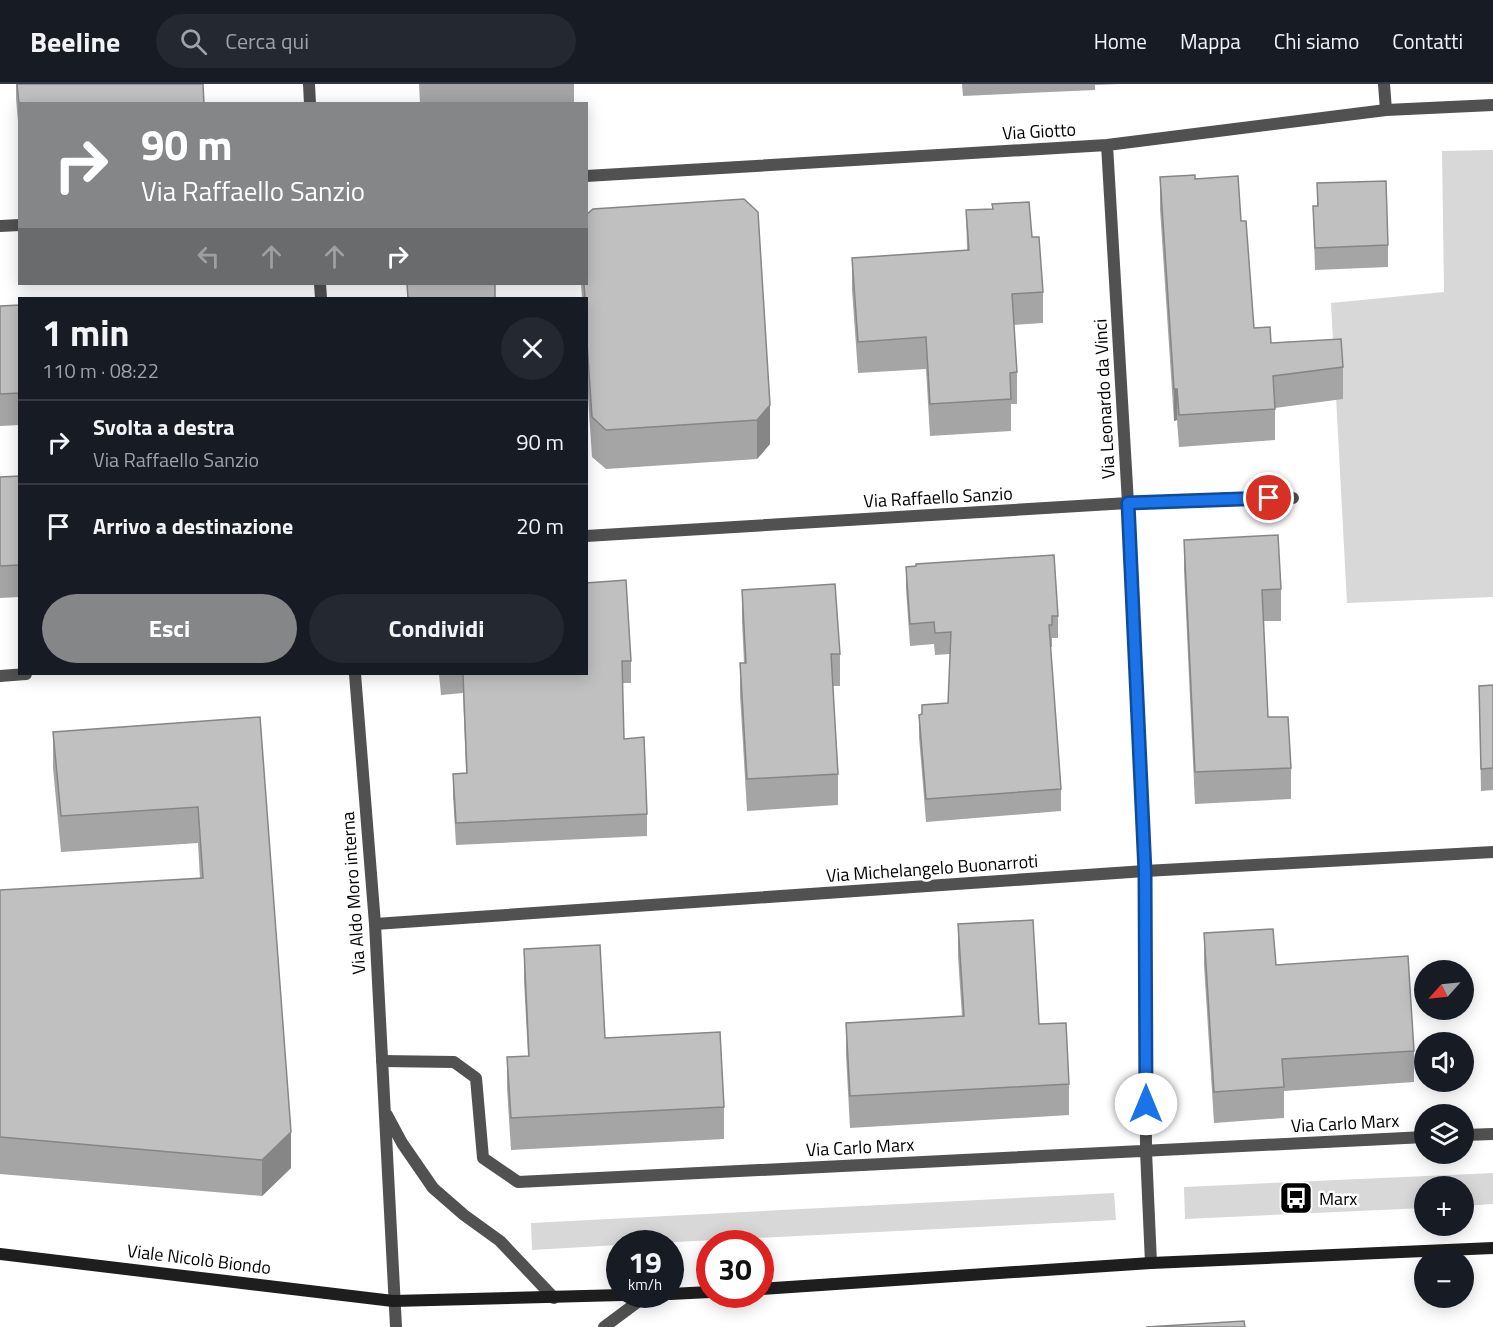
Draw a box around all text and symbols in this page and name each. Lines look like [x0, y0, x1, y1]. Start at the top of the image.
search box [156, 14, 576, 68]
text: Beeline [30, 20, 120, 63]
text: Cerca qui [225, 24, 309, 58]
icon: search [177, 25, 210, 58]
text: Home [1094, 25, 1147, 57]
text: Mappa [1180, 25, 1241, 57]
text: Chi siamo [1274, 25, 1359, 57]
text: Contatti [1392, 25, 1463, 57]
text: 90 m [141, 112, 233, 176]
street label: Via Giotto [1001, 116, 1077, 146]
icon: right [42, 126, 120, 204]
text: Via Raffaello Sanzio [141, 170, 365, 211]
icon: left [192, 240, 225, 273]
icon: ahead [255, 240, 288, 273]
icon: ahead [318, 240, 351, 273]
icon: right [381, 240, 414, 273]
text: 1 min [42, 305, 129, 360]
button: close [501, 317, 564, 380]
street label: Via Leonardo da Vinci [1086, 318, 1122, 480]
text: 110 m · 08:22 [42, 355, 159, 386]
text: Svolta a destra [93, 410, 235, 444]
text: 90 m [516, 425, 564, 459]
icon: right [42, 426, 75, 459]
text: Via Raffaello Sanzio [93, 444, 259, 475]
pin [1243, 472, 1294, 523]
street label: Via Raffaello Sanzio [863, 480, 1013, 514]
icon: arrive [1252, 481, 1285, 514]
text: Arrivo a destinazione [93, 509, 293, 543]
text: 20 m [516, 509, 564, 543]
icon: arrive [42, 510, 75, 543]
button: Esci [42, 594, 297, 663]
button: Condividi [309, 594, 564, 663]
street label: Via Aldo Moro interna [334, 811, 372, 975]
street label: Via Michelangelo Buonarroti [825, 847, 1039, 889]
north arrow [1414, 960, 1474, 1020]
map controls [1414, 960, 1474, 1308]
button: sound [1414, 1032, 1474, 1092]
position arrow [1114, 1072, 1178, 1136]
button: layers [1414, 1104, 1474, 1164]
street label: Via Carlo Marx [1290, 1107, 1400, 1139]
street label: Via Carlo Marx [805, 1131, 915, 1163]
button: + [1414, 1176, 1474, 1236]
bus stop icon: Marx [1278, 1180, 1314, 1216]
place label: Marx [1319, 1185, 1358, 1212]
speed limit sign: 30 [696, 1230, 774, 1308]
street label: Viale Nicolò Biondo [125, 1237, 273, 1281]
text: 19 [628, 1239, 662, 1285]
button: − [1414, 1248, 1474, 1308]
text: km/h [628, 1273, 662, 1296]

